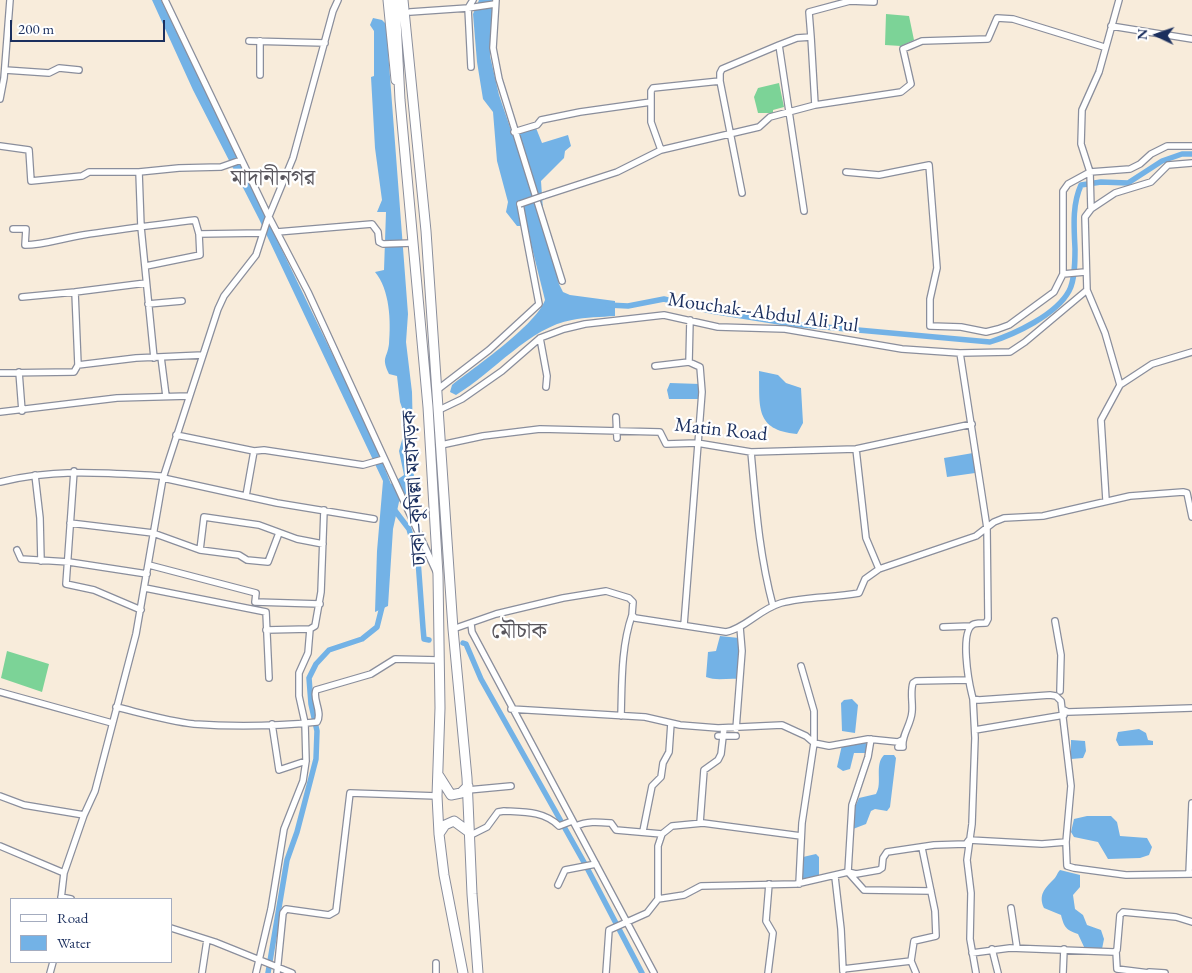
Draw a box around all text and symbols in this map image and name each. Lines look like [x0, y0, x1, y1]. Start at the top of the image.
scale bar [12, 10, 168, 42]
north arrow [1132, 10, 1182, 60]
text: 200 m [18, 19, 54, 38]
text: N [1133, 28, 1151, 40]
district label: মাদানীনগর [231, 166, 315, 192]
street label: Mouchak--Abdul Ali Pul [666, 288, 860, 338]
street label: ঢাকা–কুমিল্লা মহাসড়ক [398, 409, 432, 567]
street label: Matin Road [673, 413, 769, 447]
district label: মৌচাক [491, 619, 547, 645]
legend [10, 898, 172, 963]
text: Road [57, 908, 88, 927]
text: Water [57, 933, 91, 952]

